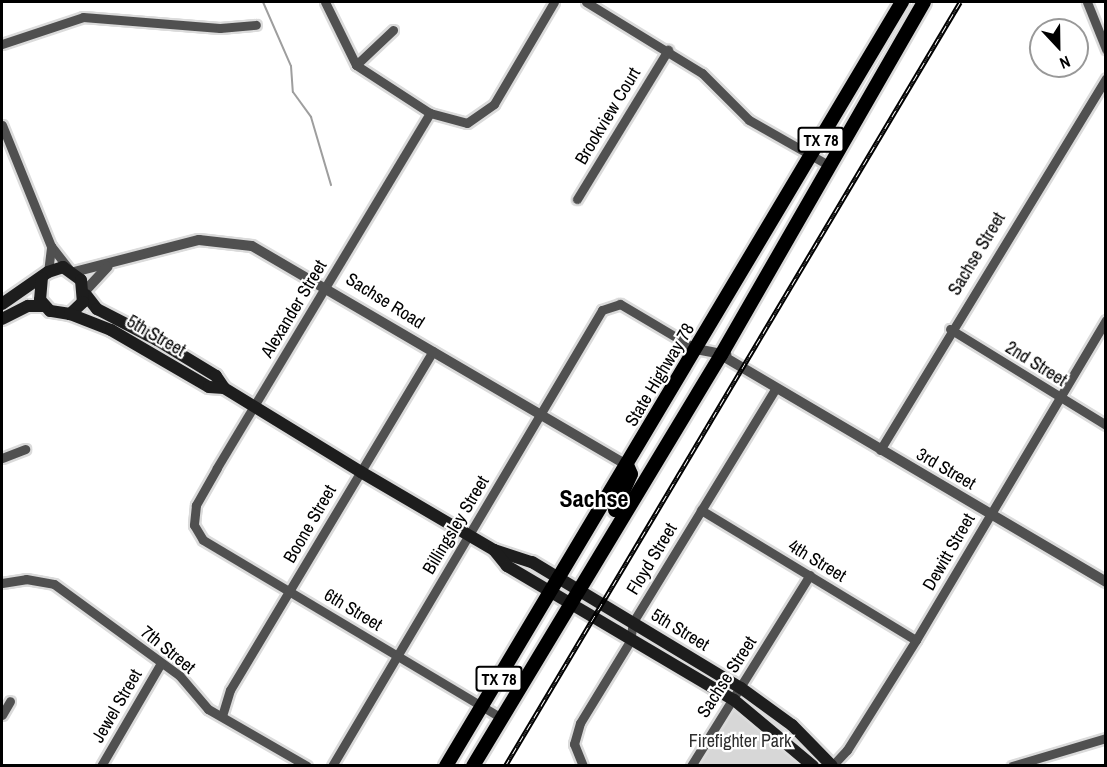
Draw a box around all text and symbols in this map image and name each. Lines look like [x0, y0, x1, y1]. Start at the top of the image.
north arrow [1029, 18, 1089, 78]
text: N [1056, 51, 1074, 75]
street label: Brookview Court [571, 64, 645, 168]
road number: TX 78 [797, 127, 845, 153]
street label: Sachse Street [944, 209, 1010, 299]
street label: Alexander Street [256, 256, 332, 362]
street label: Sachse Road [342, 268, 428, 334]
street label: 5th Street [123, 311, 189, 361]
street label: State Highway 78 [621, 320, 699, 430]
street label: 2nd Street [1001, 337, 1071, 391]
street label: 3rd Street [913, 443, 979, 495]
street label: Billingsley Street [418, 472, 494, 578]
street label: Boone Street [279, 481, 341, 567]
district label: Sachse [560, 485, 628, 513]
street label: Dewitt Street [918, 510, 980, 594]
street label: Floyd Street [622, 519, 682, 599]
street label: 4th Street [784, 535, 850, 587]
street label: 6th Street [320, 584, 386, 636]
street label: 5th Street [647, 604, 713, 656]
street label: 7th Street [136, 621, 200, 679]
street label: Sachse Street [693, 632, 761, 722]
street label: Jewel Street [87, 665, 147, 747]
road number: TX 78 [475, 666, 523, 692]
park label: Firefighter Park [689, 730, 791, 752]

